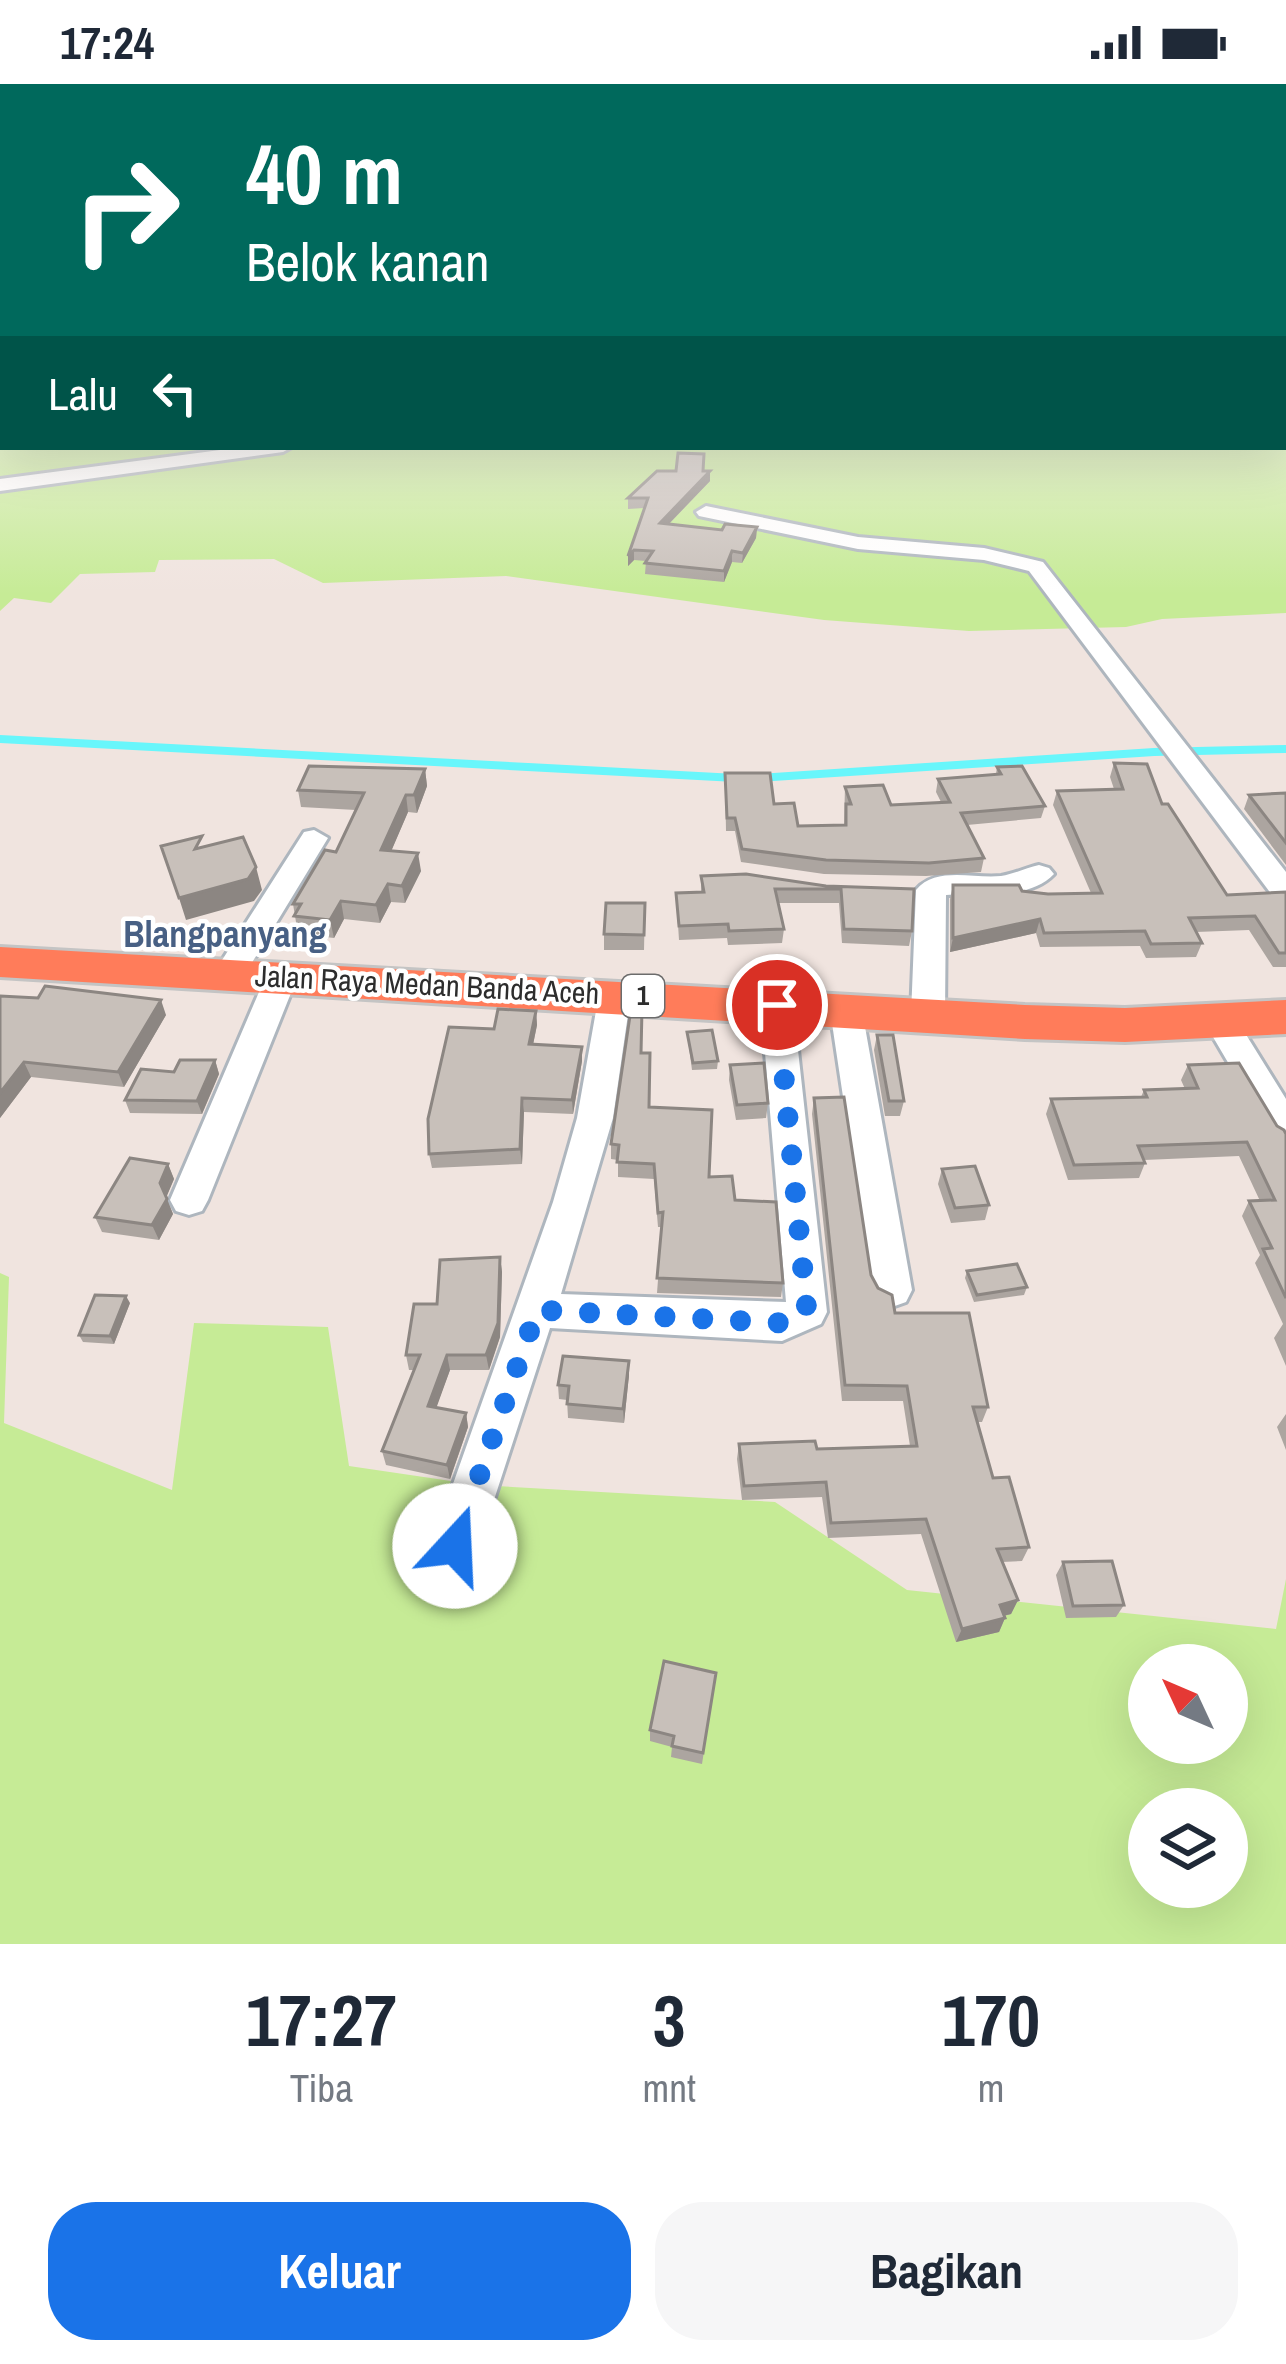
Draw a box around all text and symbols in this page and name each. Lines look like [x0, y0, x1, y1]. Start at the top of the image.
text: 17:24 [60, 12, 154, 73]
text: 40 m [246, 117, 403, 230]
icon: right [48, 132, 204, 288]
text: Belok kanan [246, 225, 490, 298]
icon: left [142, 360, 208, 426]
text: Lalu [48, 363, 118, 424]
district label: Blangpanyang [123, 910, 327, 958]
pin [726, 954, 828, 1056]
street label: Jalan Raya Medan Banda Aceh [254, 955, 600, 1013]
icon: arrive [744, 972, 810, 1038]
road number: 1 [622, 975, 664, 1017]
position arrow [392, 1483, 518, 1609]
north arrow [1128, 1644, 1248, 1764]
map controls [1128, 1644, 1248, 1908]
button: layers [1128, 1788, 1248, 1908]
text: 17:27 [246, 1971, 397, 2068]
text: 3 [653, 1971, 686, 2068]
text: 170 [942, 1971, 1040, 2068]
text: Tiba [290, 2062, 353, 2114]
text: mnt [643, 2062, 696, 2114]
text: m [978, 2062, 1004, 2114]
button: Keluar [48, 2202, 631, 2340]
button: Bagikan [655, 2202, 1238, 2340]

